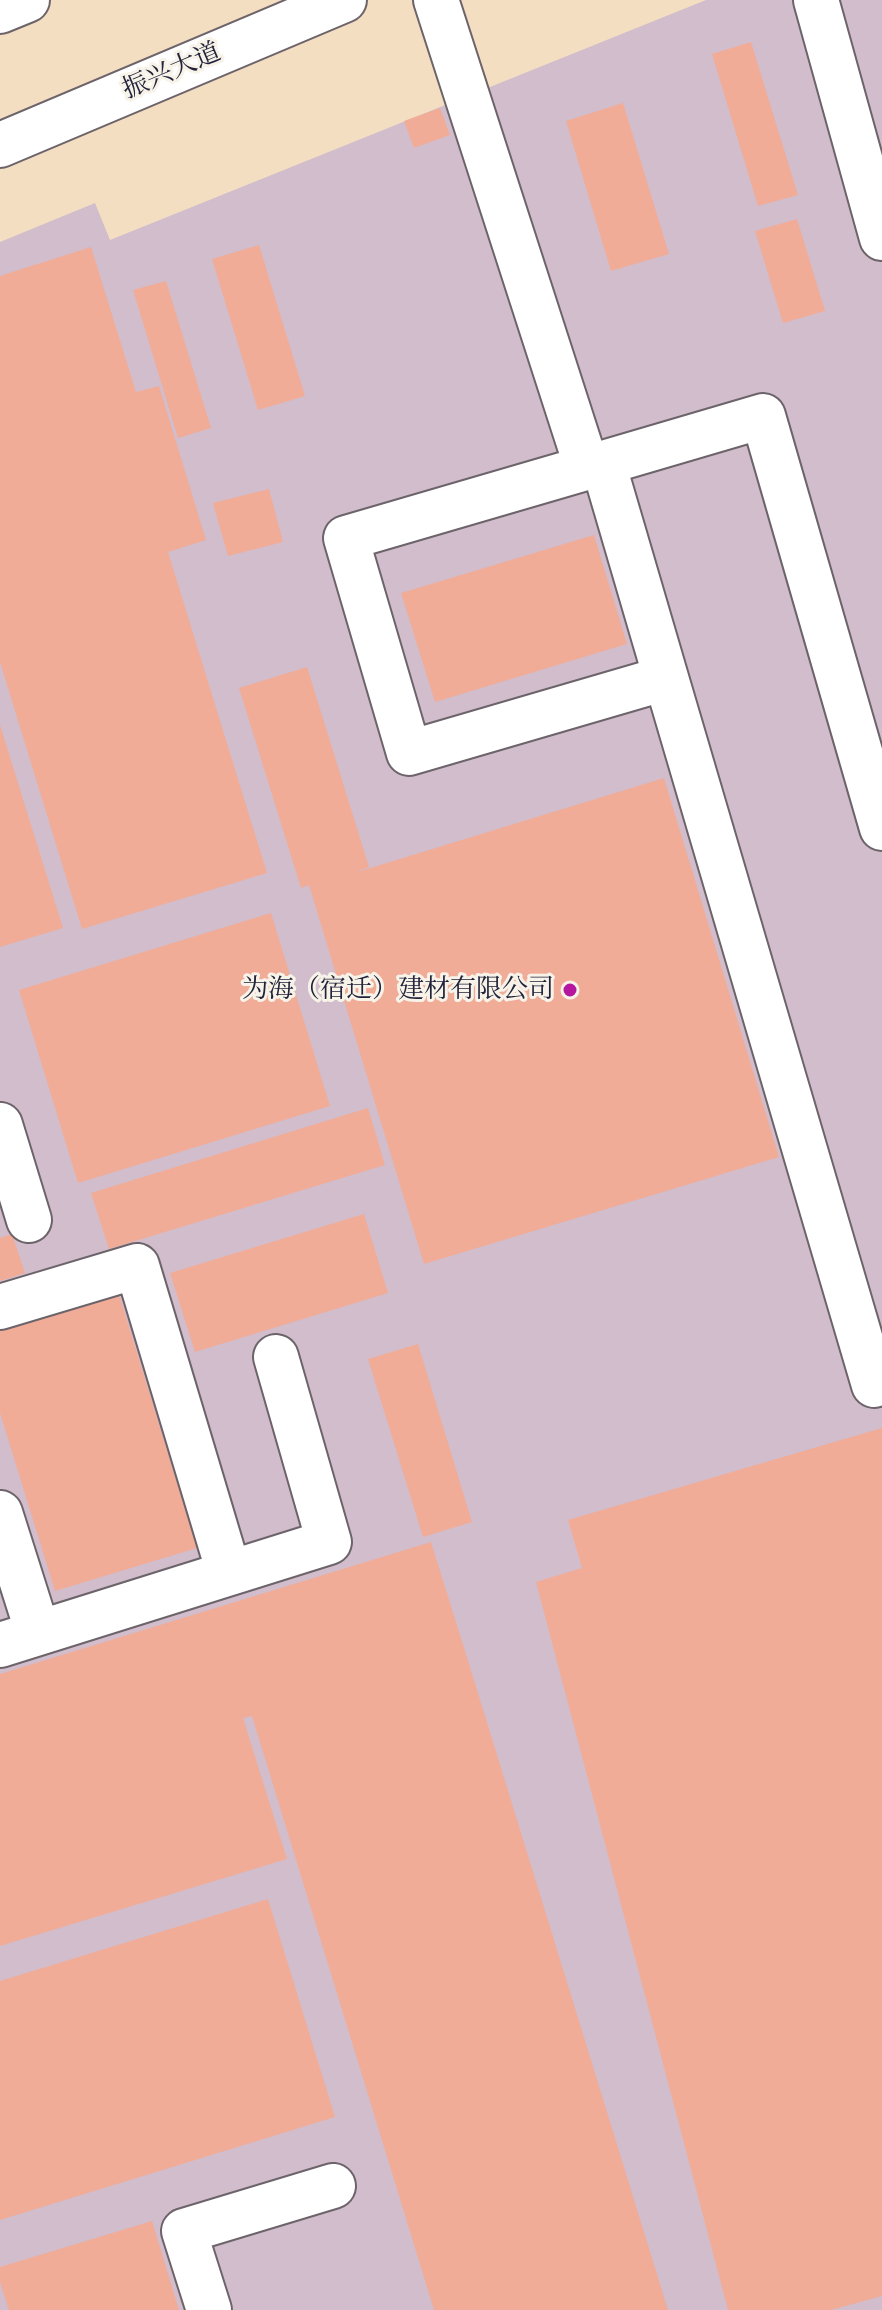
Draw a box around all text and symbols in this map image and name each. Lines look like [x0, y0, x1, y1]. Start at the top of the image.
street label: 振兴大道 [118, 37, 226, 107]
place label: 为海（宿迁）建材有限公司 [242, 974, 554, 1006]
marker: 为海（宿迁）建材有限公司 [561, 981, 579, 999]

